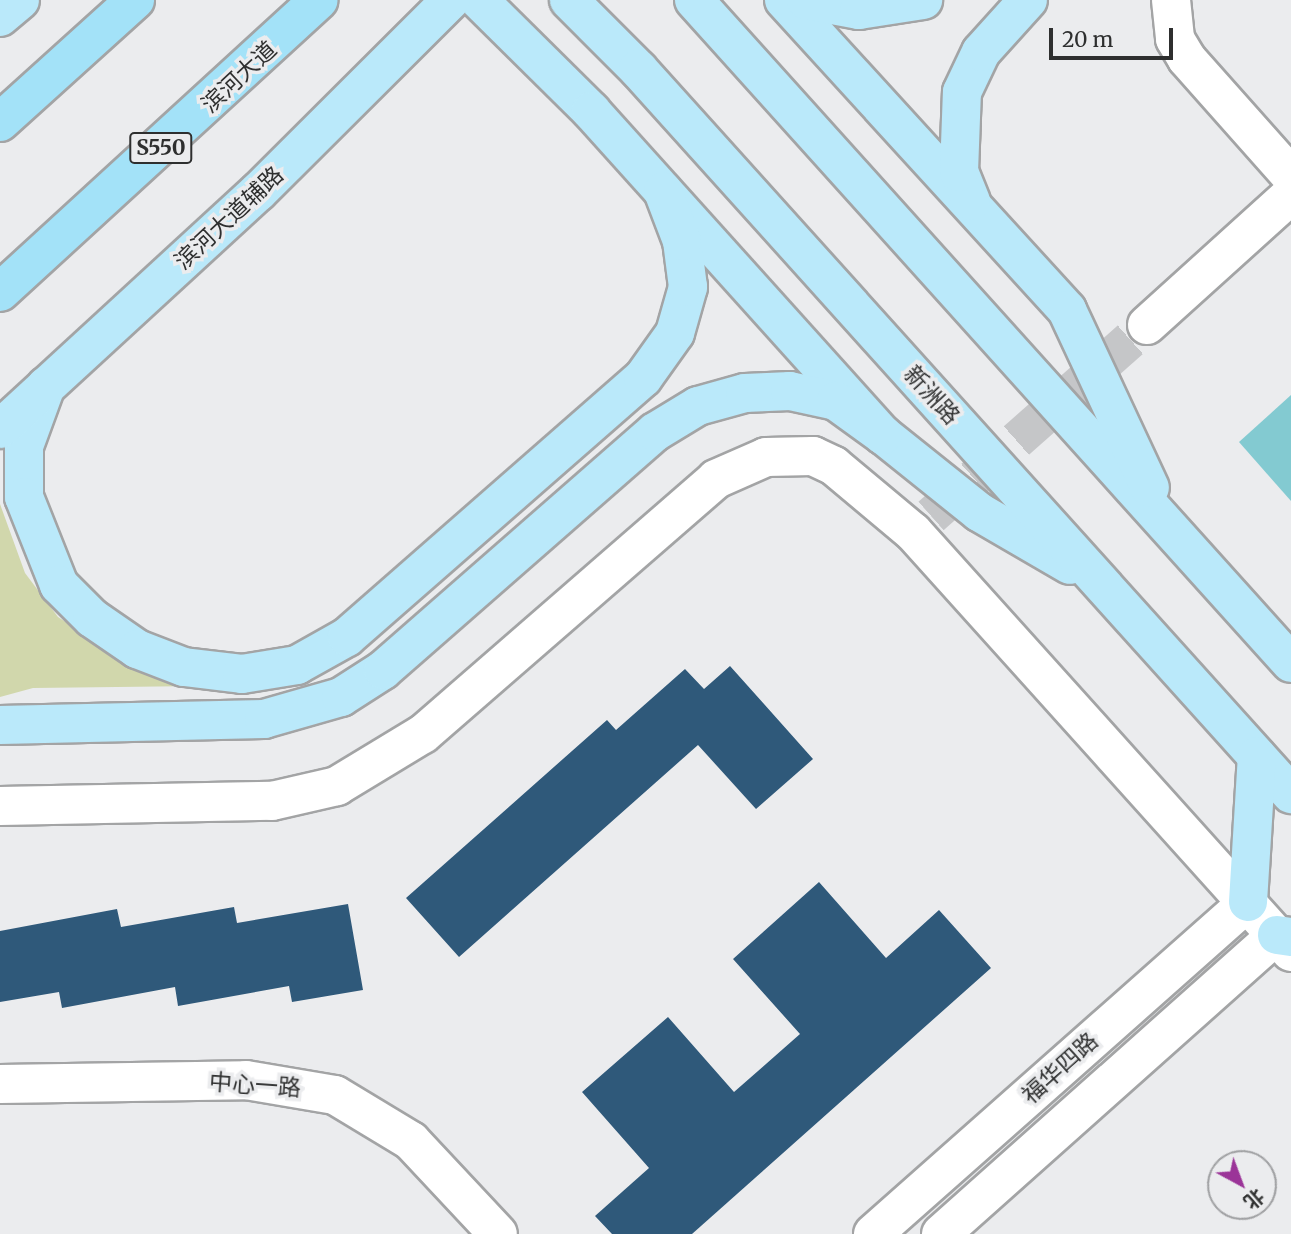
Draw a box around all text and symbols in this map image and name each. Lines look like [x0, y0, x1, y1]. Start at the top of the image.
scale bar [1053, 14, 1177, 58]
text: 20 m [1062, 26, 1113, 53]
street label: 滨河大道 [196, 36, 282, 118]
road number: S550 [128, 130, 194, 166]
street label: 滨河大道辅路 [169, 161, 289, 275]
street label: 新洲路 [899, 360, 965, 430]
street label: 福华四路 [1017, 1027, 1103, 1109]
street label: 中心一路 [208, 1068, 302, 1102]
north arrow [1207, 1150, 1277, 1220]
text: 北 [1239, 1184, 1270, 1215]

